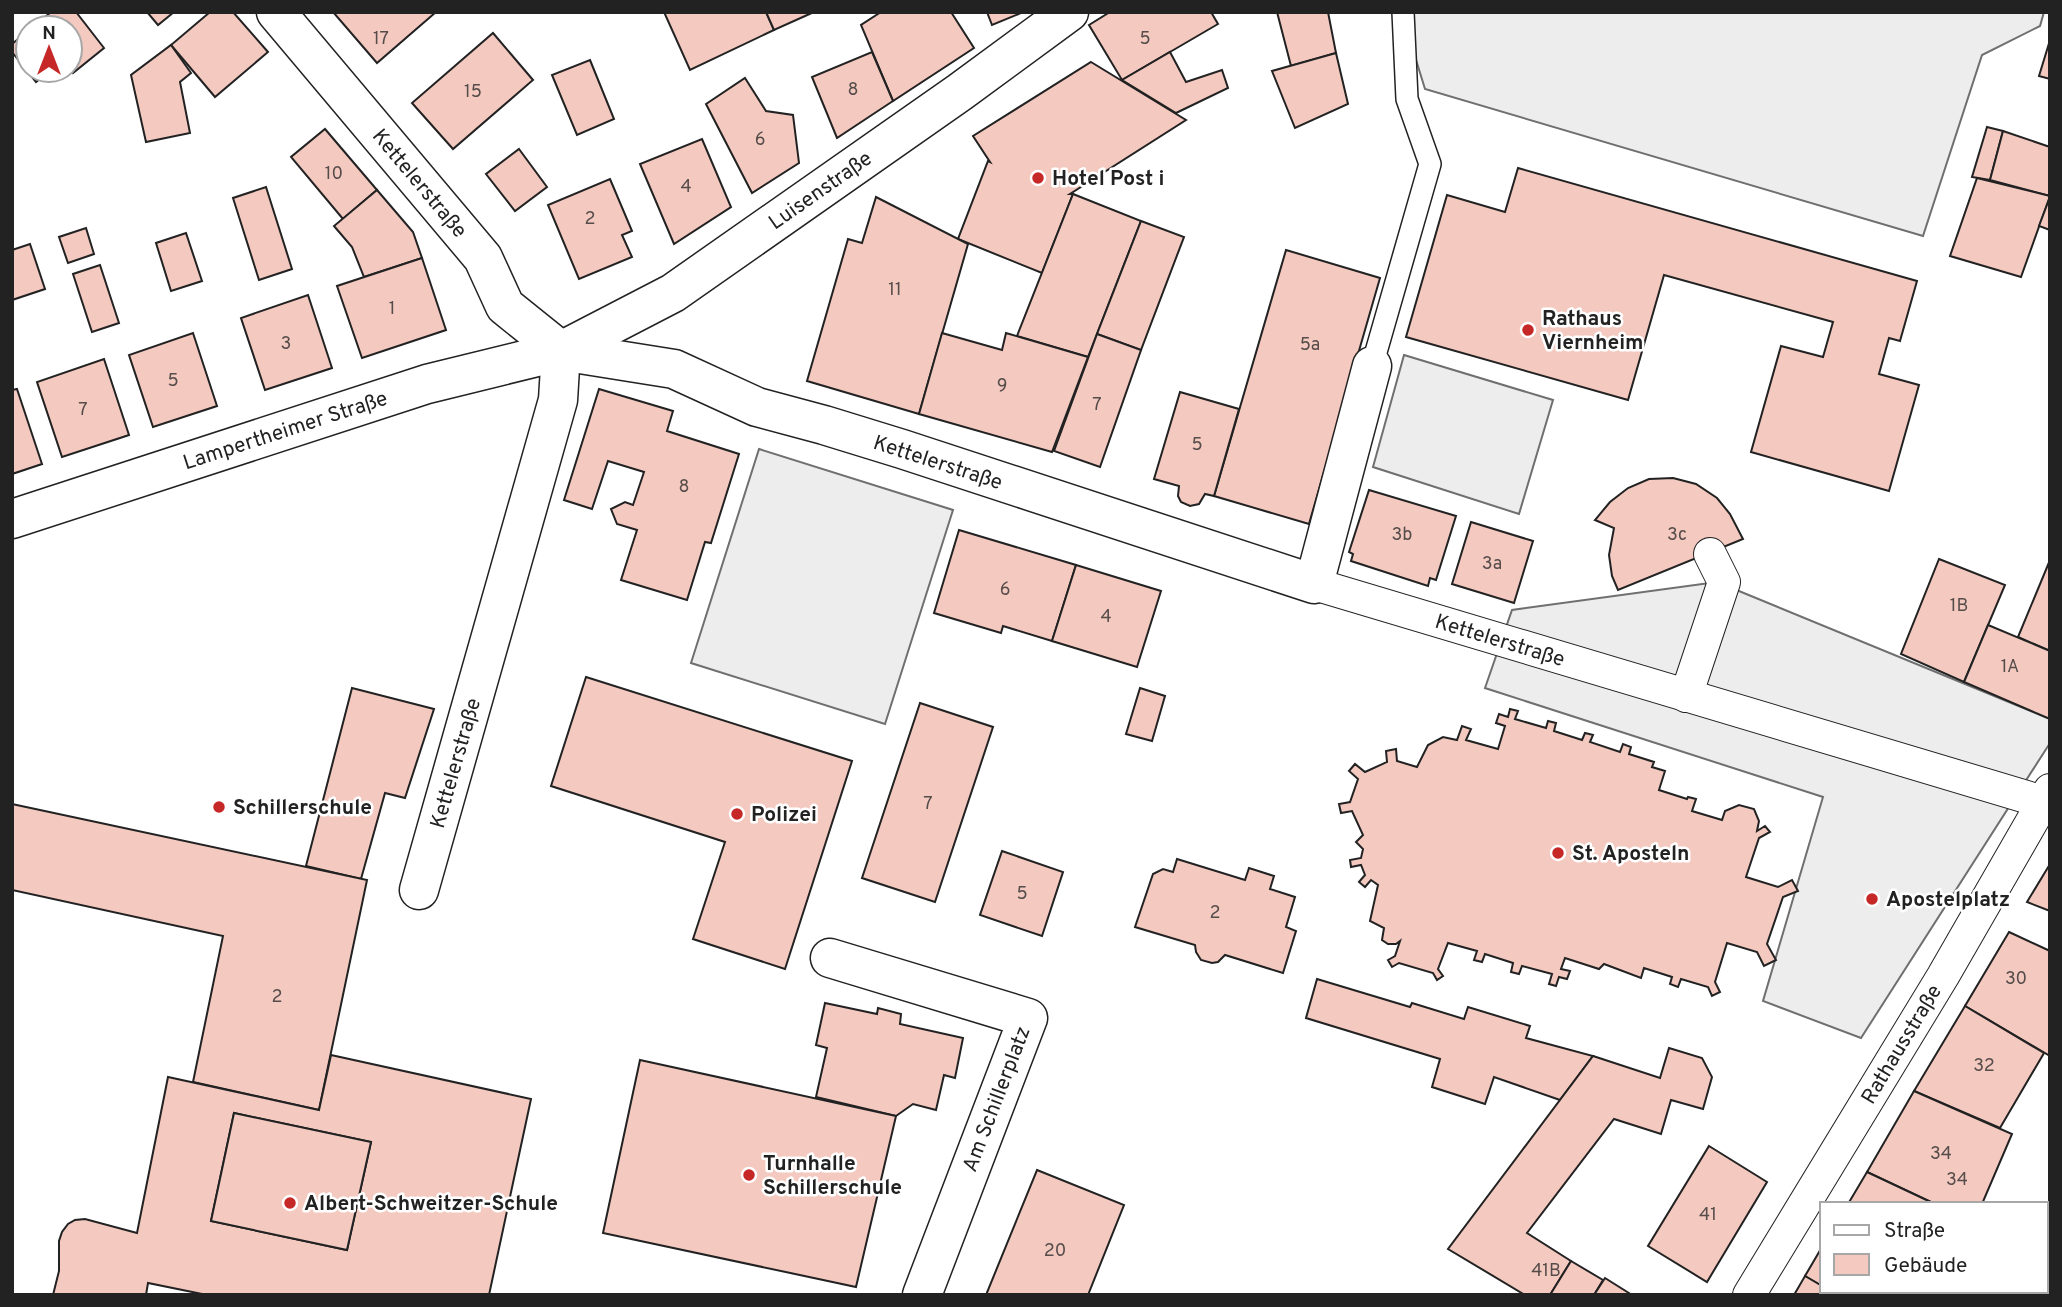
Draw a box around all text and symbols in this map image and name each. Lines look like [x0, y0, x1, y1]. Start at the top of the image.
north arrow [14, 14, 84, 84]
text: N [42, 22, 56, 46]
house number: 17 [373, 28, 389, 51]
house number: 5 [1139, 28, 1151, 51]
house number: 8 [848, 79, 859, 102]
house number: 15 [464, 81, 482, 104]
street label: Kettelerstraße [365, 124, 472, 244]
house number: 6 [755, 129, 765, 152]
street label: Luisenstraße [764, 146, 878, 237]
house number: 10 [325, 163, 343, 186]
place label: Hotel Post i [1052, 166, 1164, 193]
marker: Hotel Post i [1030, 170, 1046, 186]
house number: 4 [680, 176, 692, 199]
house number: 2 [584, 208, 596, 231]
house number: 11 [888, 279, 902, 302]
house number: 1 [389, 298, 395, 321]
place label: Rathaus Viernheim [1542, 306, 1644, 357]
marker: Rathaus Viernheim [1520, 322, 1536, 338]
house number: 3 [281, 333, 291, 356]
house number: 5a [1300, 334, 1320, 357]
house number: 5 [167, 370, 179, 393]
house number: 9 [997, 375, 1007, 398]
street label: Lampertheimer Straße [180, 386, 391, 477]
house number: 7 [1092, 394, 1102, 417]
house number: 7 [78, 399, 88, 422]
street label: Kettelerstraße [869, 430, 1006, 497]
house number: 5 [1191, 434, 1203, 457]
house number: 8 [679, 476, 690, 499]
house number: 3b [1392, 524, 1412, 547]
house number: 3c [1667, 524, 1687, 547]
house number: 3a [1482, 553, 1502, 576]
house number: 6 [1000, 579, 1010, 602]
house number: 1B [1950, 595, 1968, 618]
house number: 4 [1100, 606, 1112, 629]
street label: Kettelerstraße [1431, 609, 1568, 674]
house number: 1A [2001, 656, 2019, 679]
street label: Kettelerstraße [425, 695, 488, 832]
house number: 7 [923, 793, 933, 816]
place label: Schillerschule [233, 795, 372, 822]
marker: Schillerschule [211, 799, 227, 815]
place label: Polizei [751, 802, 817, 829]
marker: Polizei [729, 806, 745, 822]
place label: St. Aposteln [1572, 841, 1689, 868]
marker: St. Aposteln [1550, 845, 1566, 861]
house number: 5 [1016, 883, 1028, 906]
place label: Apostelplatz [1886, 887, 2010, 914]
marker: Apostelplatz [1864, 891, 1880, 907]
house number: 2 [1209, 902, 1221, 925]
house number: 30 [2005, 968, 2027, 991]
street label: Rathausstraße [1856, 980, 1949, 1110]
house number: 2 [271, 986, 283, 1009]
street label: Am Schillerplatz [957, 1023, 1038, 1176]
house number: 32 [1973, 1055, 1995, 1078]
house number: 34 [1930, 1143, 1952, 1166]
place label: Turnhalle Schillerschule [763, 1151, 902, 1202]
marker: Turnhalle Schillerschule [741, 1167, 757, 1183]
house number: 34 [1946, 1169, 1968, 1192]
place label: Albert-Schweitzer-Schule [304, 1191, 558, 1218]
marker: Albert-Schweitzer-Schule [282, 1195, 298, 1211]
legend [1820, 1202, 2048, 1293]
house number: 41 [1699, 1204, 1717, 1227]
text: Straße [1884, 1218, 1945, 1245]
house number: 20 [1044, 1240, 1066, 1263]
text: Gebäude [1884, 1253, 1967, 1280]
house number: 41B [1531, 1260, 1561, 1283]

